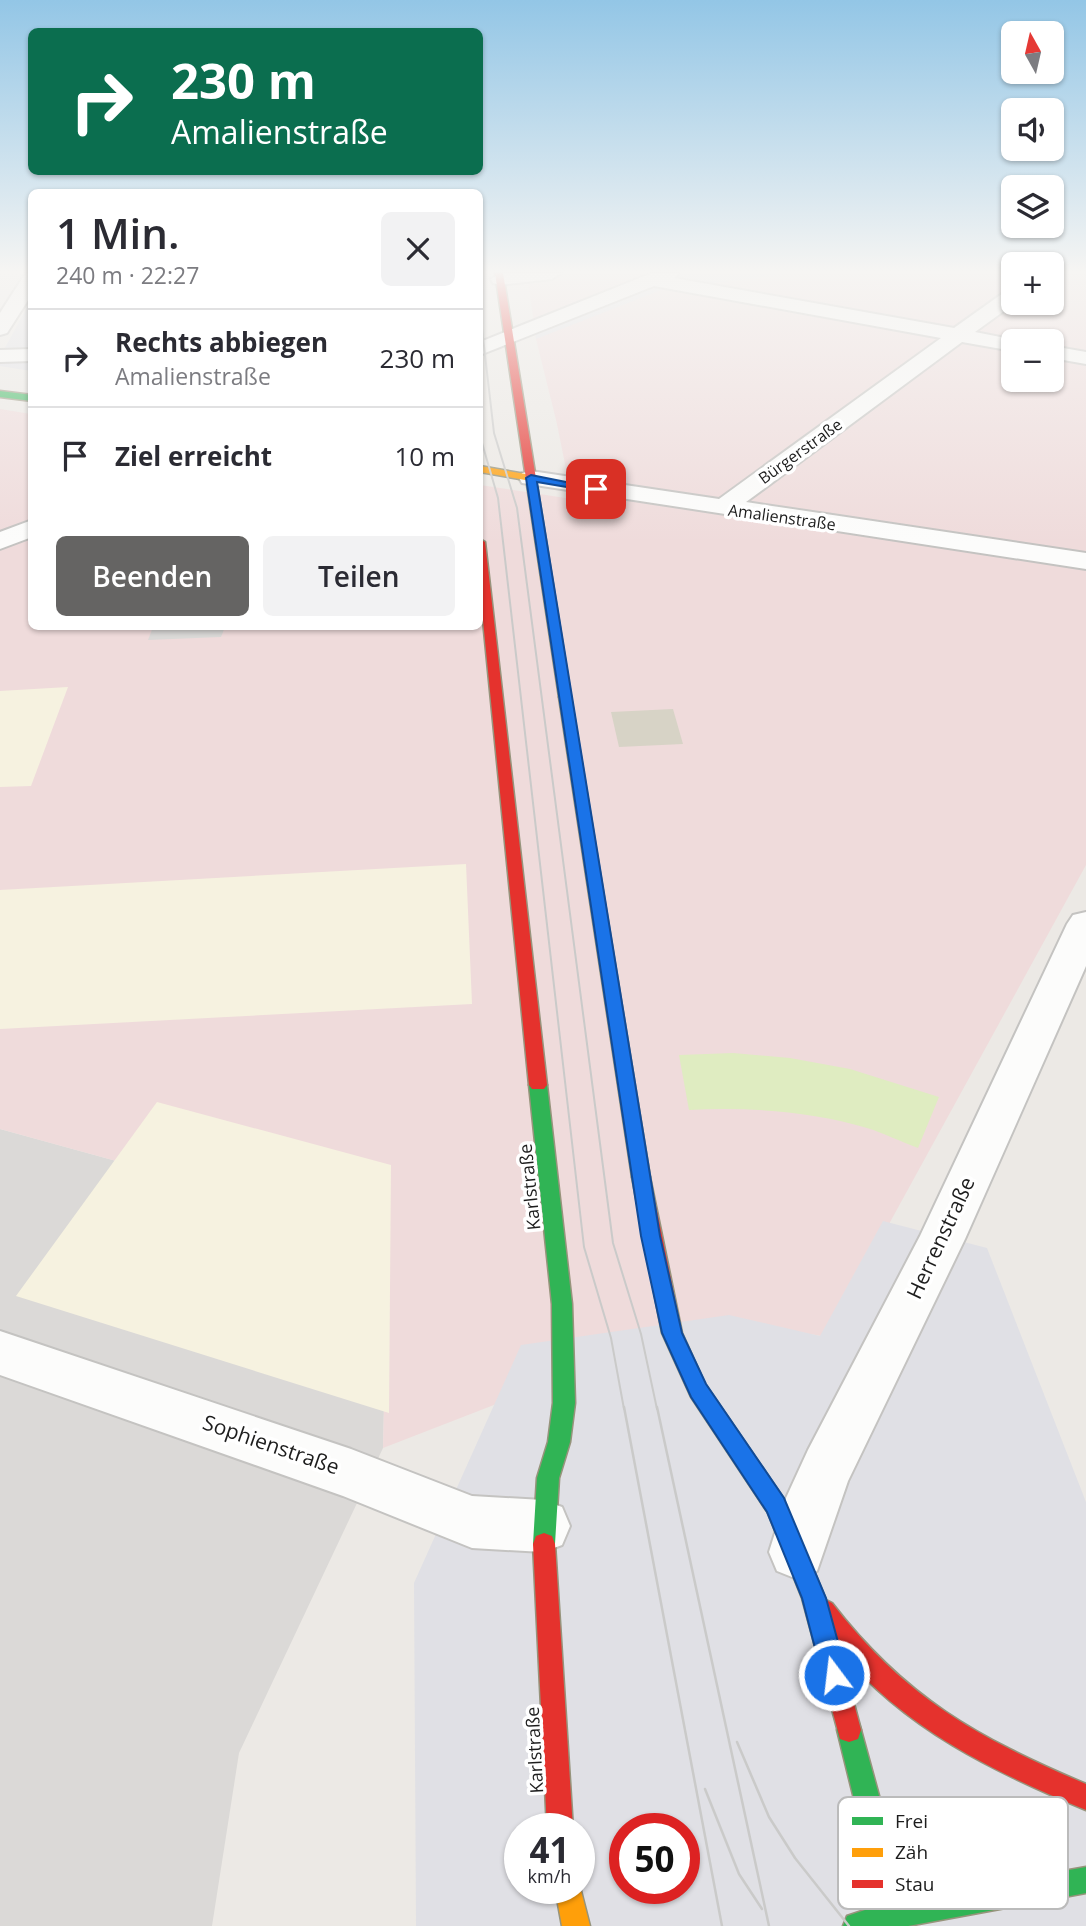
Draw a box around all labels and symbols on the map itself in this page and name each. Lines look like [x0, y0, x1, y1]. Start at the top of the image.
north arrow [1001, 21, 1064, 84]
street label: Bürgerstraße [754, 413, 846, 489]
pin [566, 459, 626, 519]
street label: Amalienstraße [727, 499, 837, 535]
street label: Karlstraße [513, 1143, 545, 1231]
street label: Herrenstraße [900, 1172, 981, 1303]
street label: Sophienstraße [199, 1408, 343, 1480]
position arrow [797, 1638, 871, 1712]
street label: Karlstraße [520, 1706, 548, 1794]
legend [838, 1797, 1068, 1909]
text: Frei [895, 1808, 928, 1834]
speed limit sign: 50 [609, 1813, 700, 1904]
text: Zäh [895, 1839, 928, 1865]
text: Stau [895, 1871, 934, 1897]

